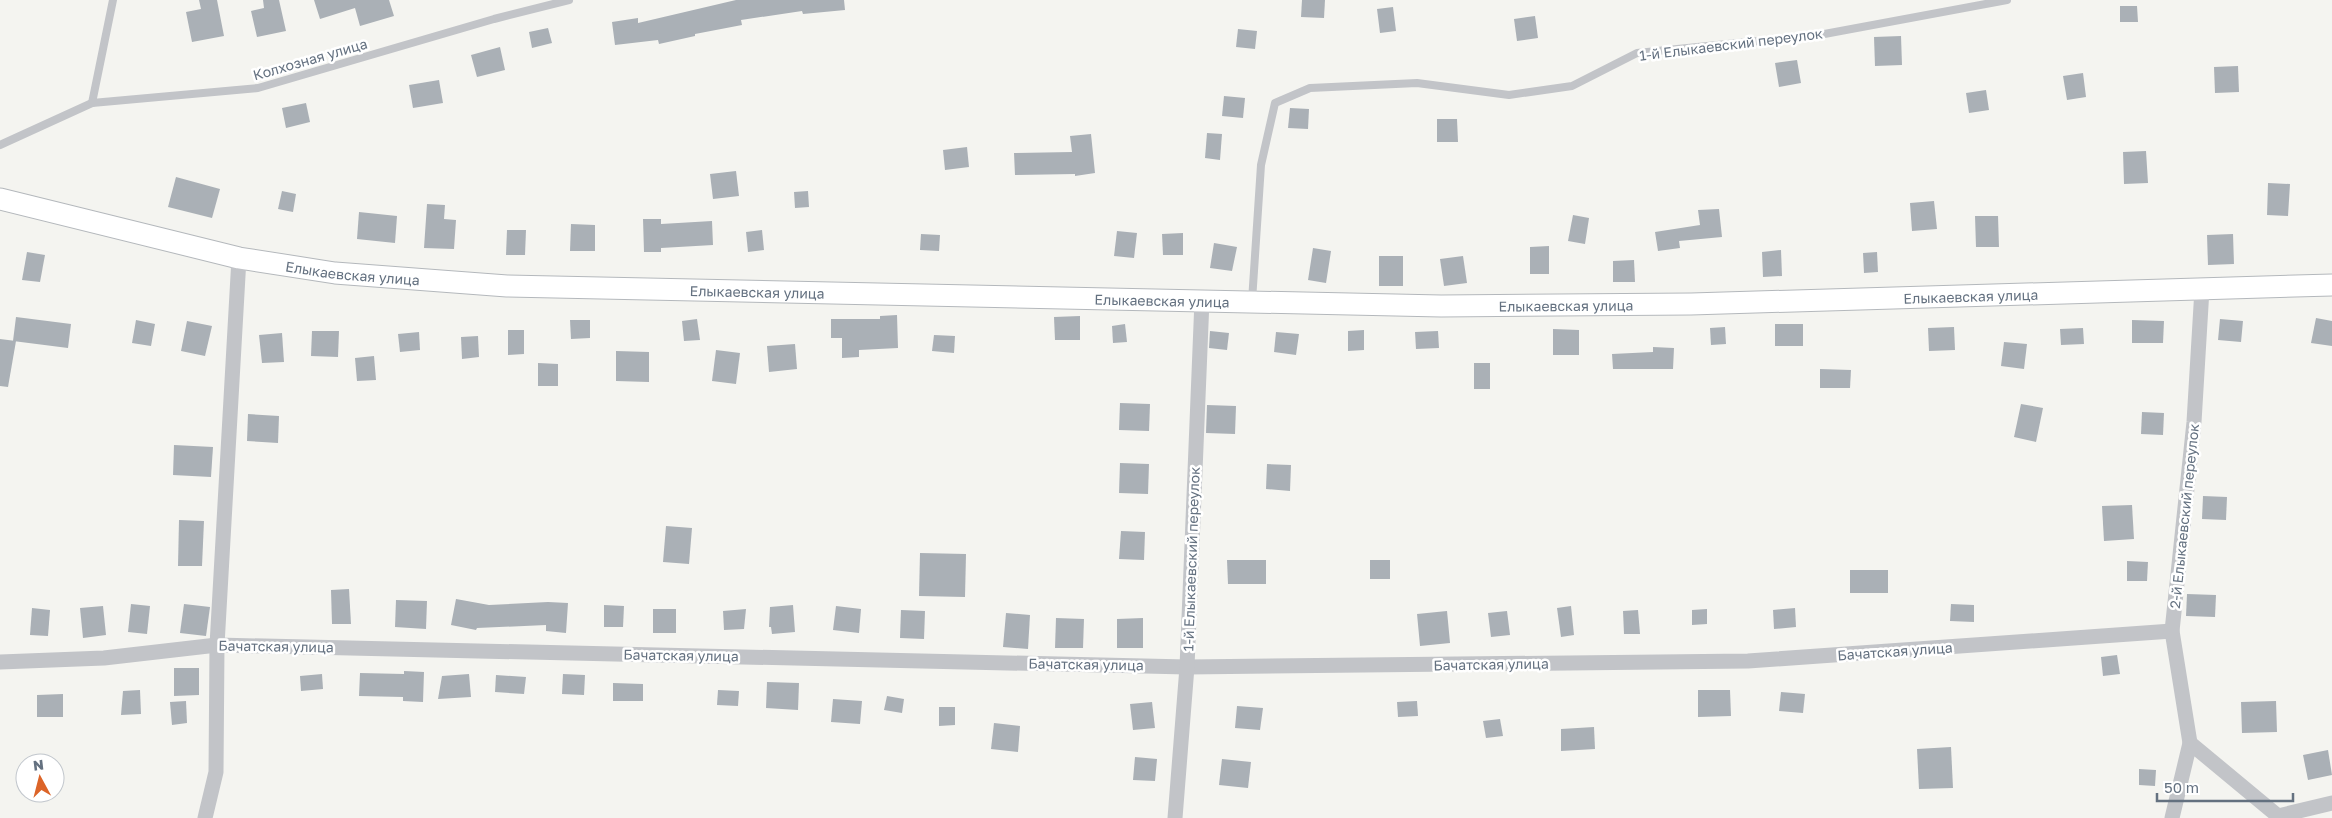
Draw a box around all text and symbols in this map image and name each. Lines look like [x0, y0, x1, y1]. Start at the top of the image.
street label: 1-й Елыкаевский переулок [1638, 24, 1824, 64]
street label: Колхозная улица [251, 35, 369, 83]
street label: Елыкаевская улица [284, 257, 421, 288]
street label: Елыкаевская улица [689, 281, 825, 301]
street label: Елыкаевская улица [1903, 285, 2039, 306]
street label: Елыкаевская улица [1094, 290, 1230, 310]
street label: Елыкаевская улица [1498, 296, 1634, 314]
street label: 2-й Елыкаевский переулок [2166, 423, 2202, 609]
street label: 1-й Елыкаевский переулок [1179, 466, 1203, 652]
street label: Бачатская улица [218, 636, 334, 656]
street label: Бачатская улица [1837, 638, 1953, 664]
street label: Бачатская улица [623, 645, 739, 665]
street label: Бачатская улица [1028, 654, 1144, 674]
street label: Бачатская улица [1433, 654, 1549, 674]
north arrow [15, 753, 65, 803]
text: N [32, 756, 45, 774]
scale bar [2157, 770, 2293, 802]
text: 50 m [2164, 778, 2199, 796]

